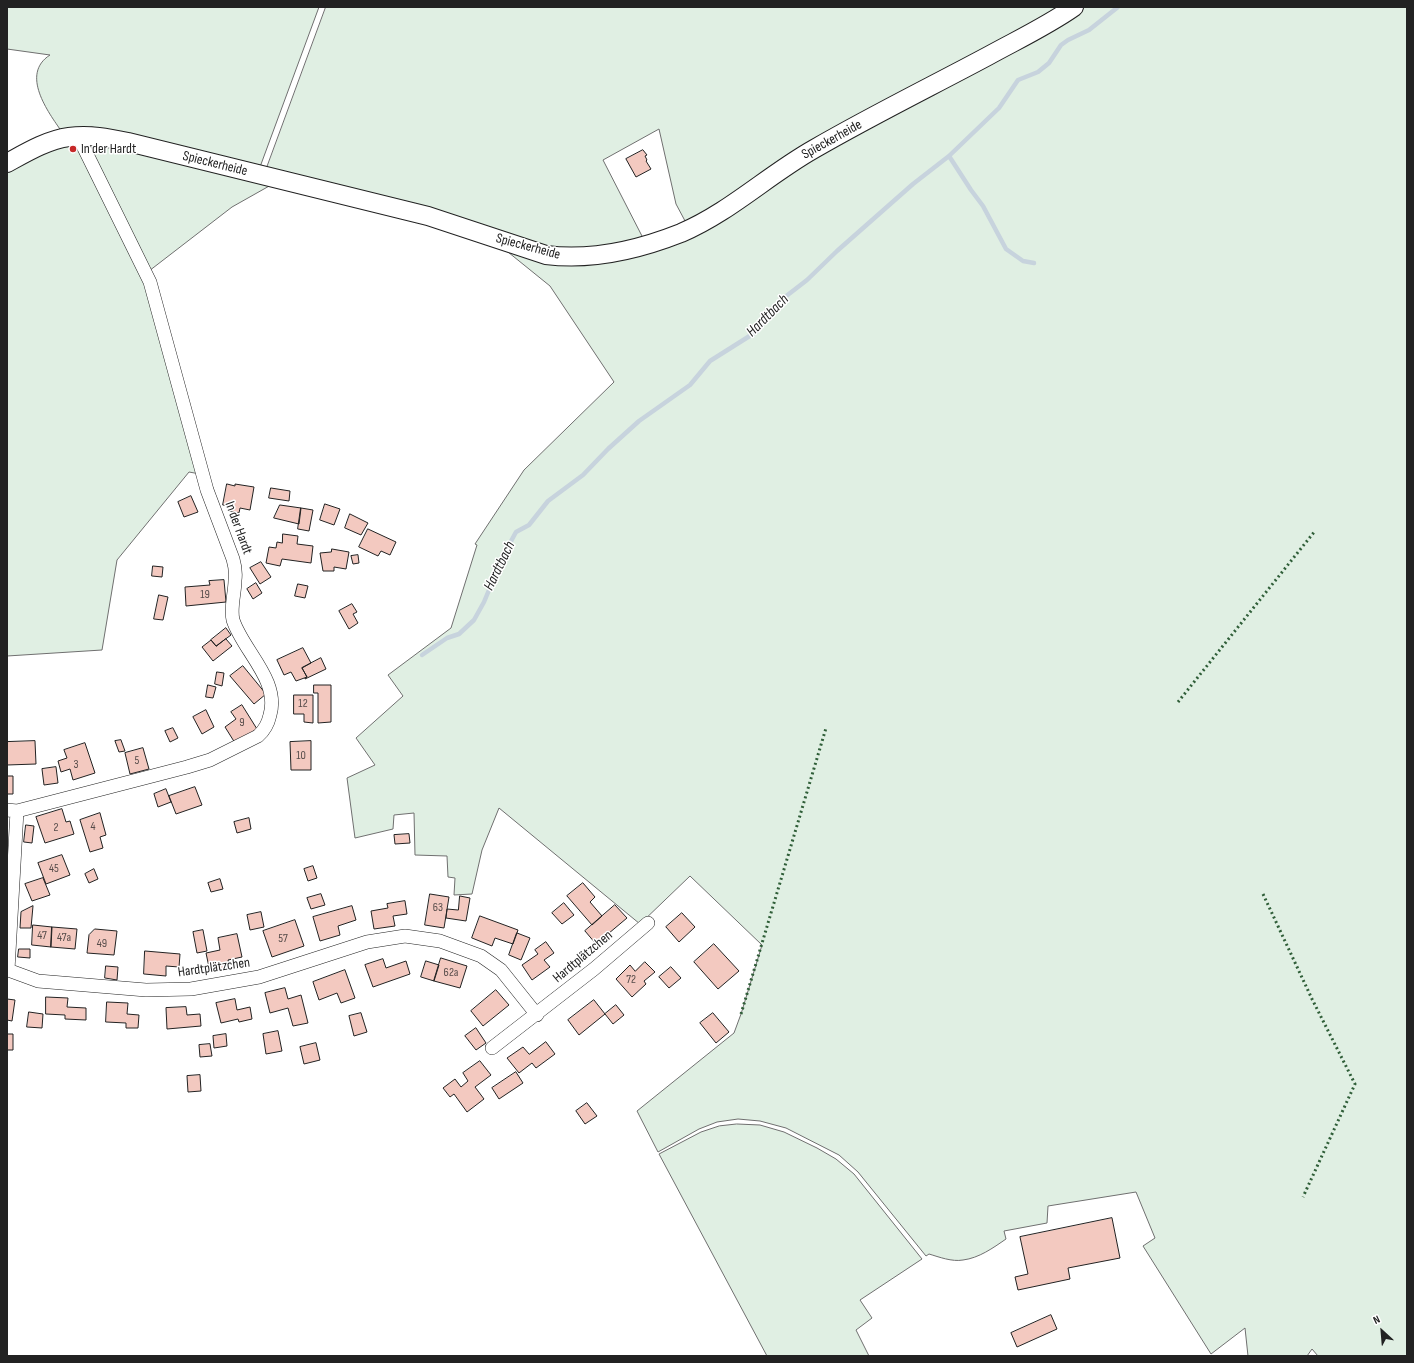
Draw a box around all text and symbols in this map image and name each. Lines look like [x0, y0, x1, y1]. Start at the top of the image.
street label: Spieckerheide [799, 117, 865, 163]
place label: In der Hardt [81, 141, 136, 157]
marker: In der Hardt [68, 144, 78, 154]
street label: Spieckerheide [181, 148, 249, 180]
street label: Spieckerheide [494, 230, 562, 264]
water label: Hardtbach [743, 291, 793, 341]
street label: In der Hardt [221, 499, 255, 557]
water label: Hardtbach [480, 538, 520, 594]
house number: 19 [200, 588, 210, 602]
house number: 12 [298, 697, 308, 711]
house number: 9 [239, 716, 245, 730]
house number: 10 [296, 749, 306, 763]
house number: 5 [135, 754, 139, 768]
house number: 3 [73, 758, 79, 772]
house number: 4 [90, 820, 96, 834]
house number: 2 [54, 821, 58, 835]
house number: 45 [49, 862, 59, 876]
house number: 63 [433, 901, 443, 915]
street label: Hardtplätzchen [550, 927, 616, 987]
house number: 47 [37, 929, 47, 943]
house number: 47a [57, 931, 71, 945]
house number: 57 [278, 932, 288, 946]
house number: 49 [97, 937, 107, 951]
street label: Hardtplätzchen [177, 955, 251, 981]
house number: 62a [444, 966, 458, 980]
house number: 72 [626, 973, 636, 987]
north arrow [1362, 1311, 1402, 1351]
text: N [1371, 1313, 1382, 1327]

